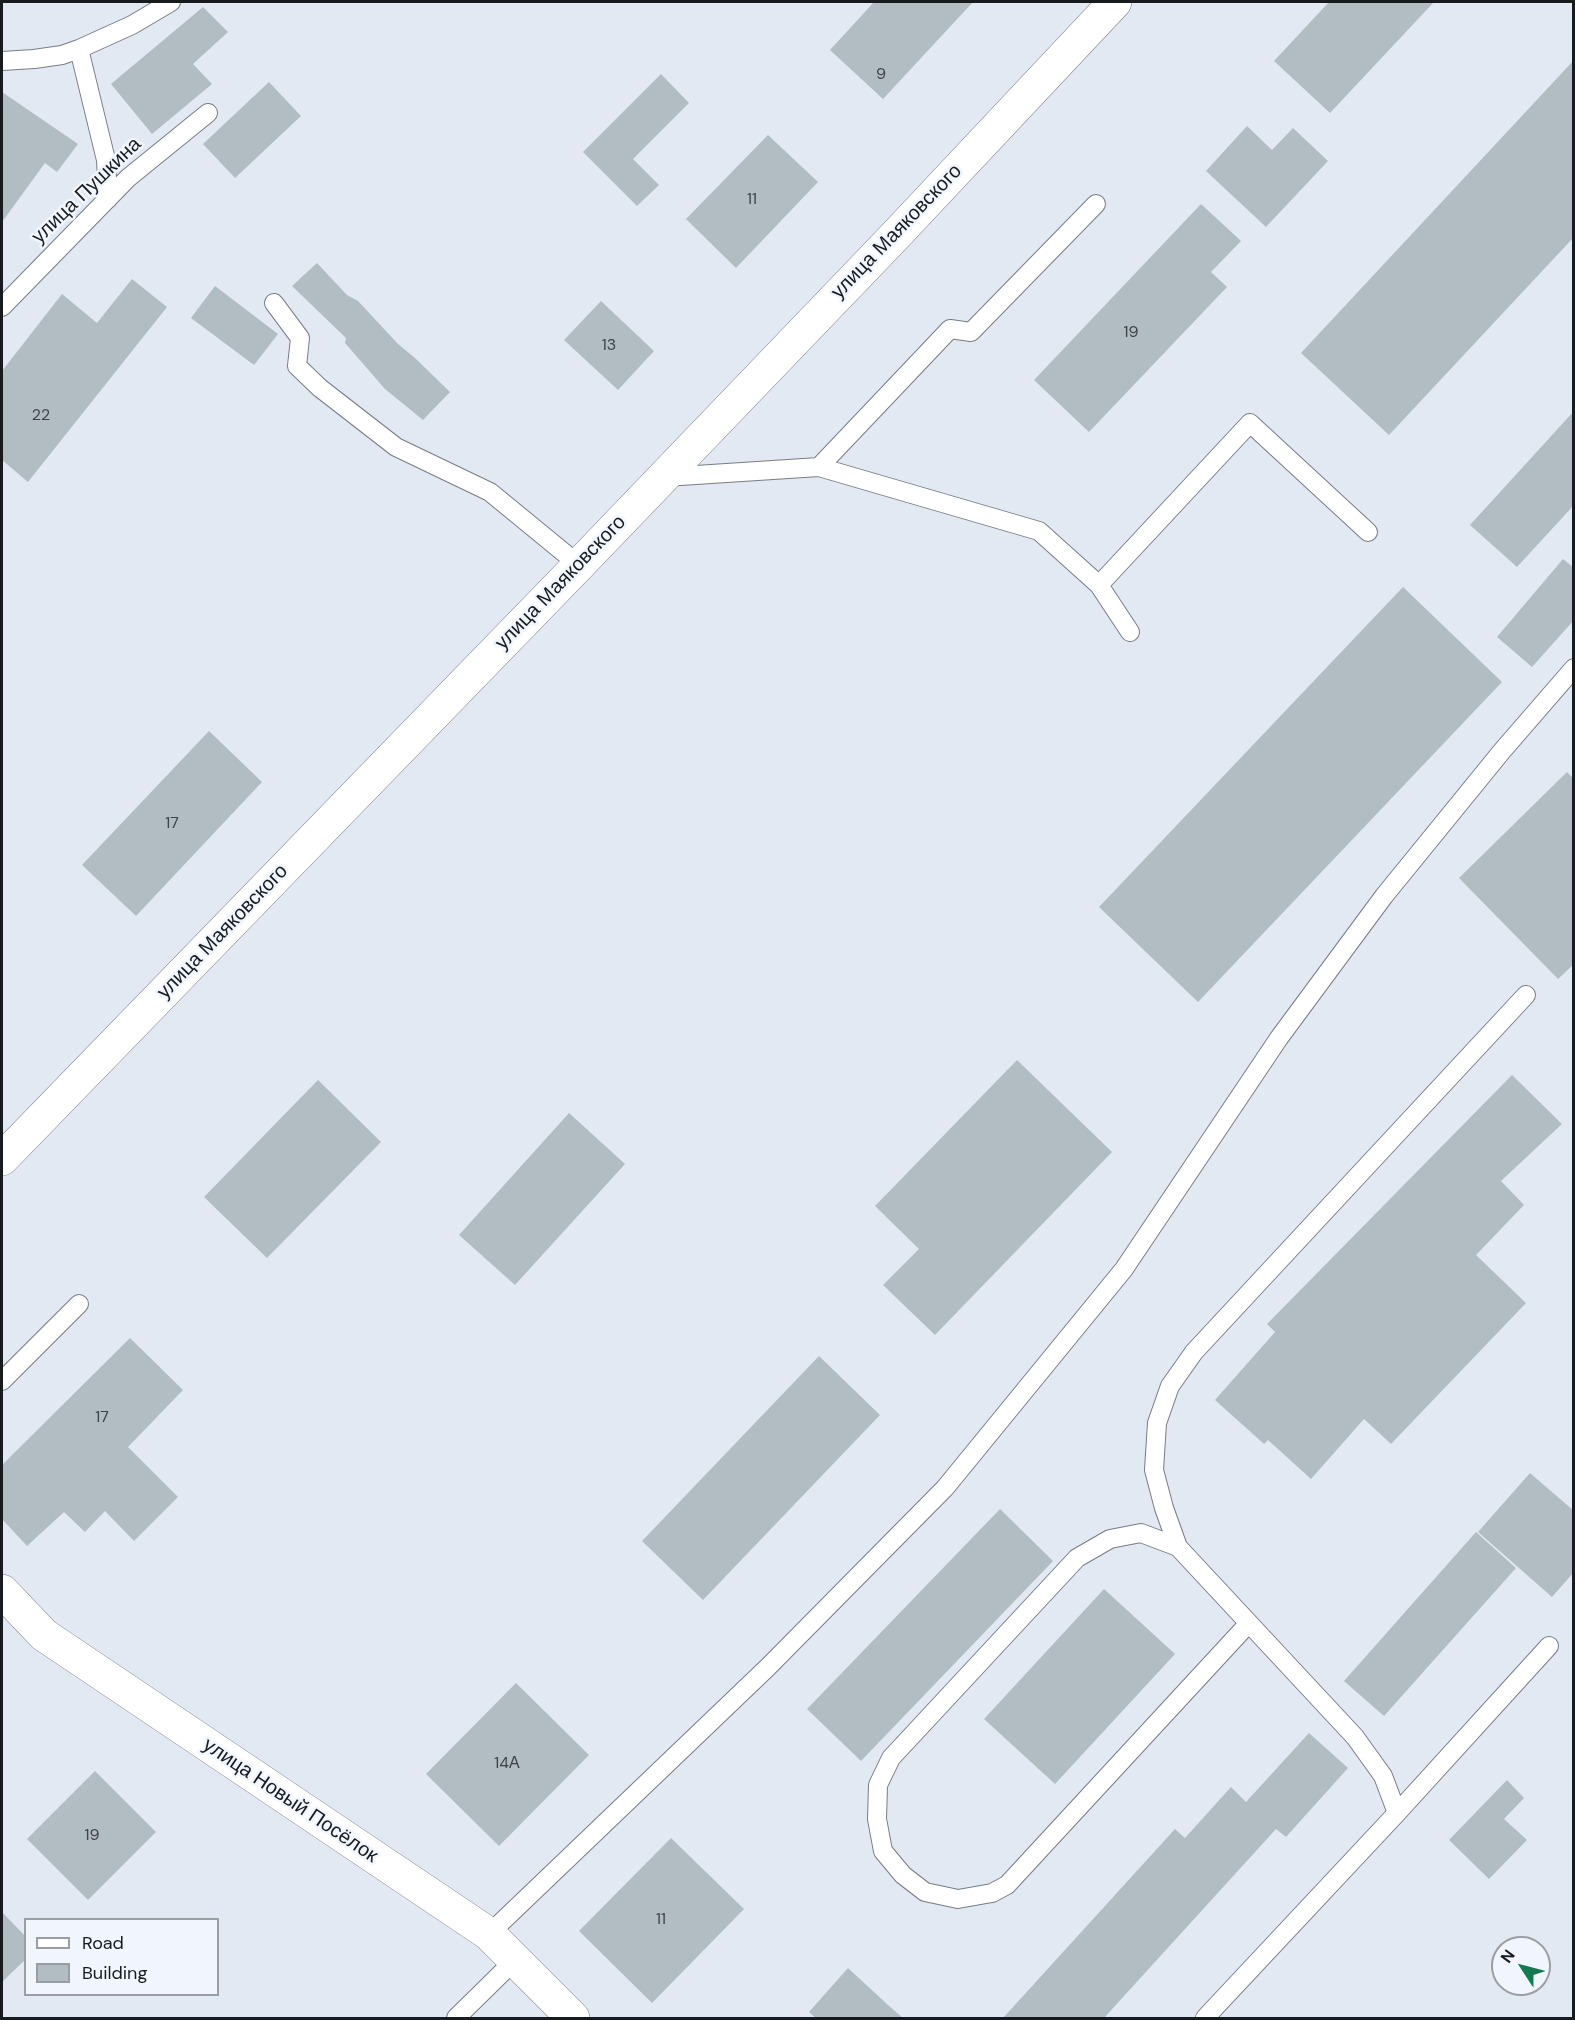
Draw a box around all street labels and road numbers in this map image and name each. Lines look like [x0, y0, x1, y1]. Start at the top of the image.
street label: улица Пушкина [27, 133, 147, 249]
street label: улица Маяковского [827, 160, 967, 304]
street label: улица Маяковского [491, 511, 631, 655]
street label: улица Маяковского [153, 860, 293, 1004]
street label: улица Новый Посёлок [198, 1734, 382, 1868]

